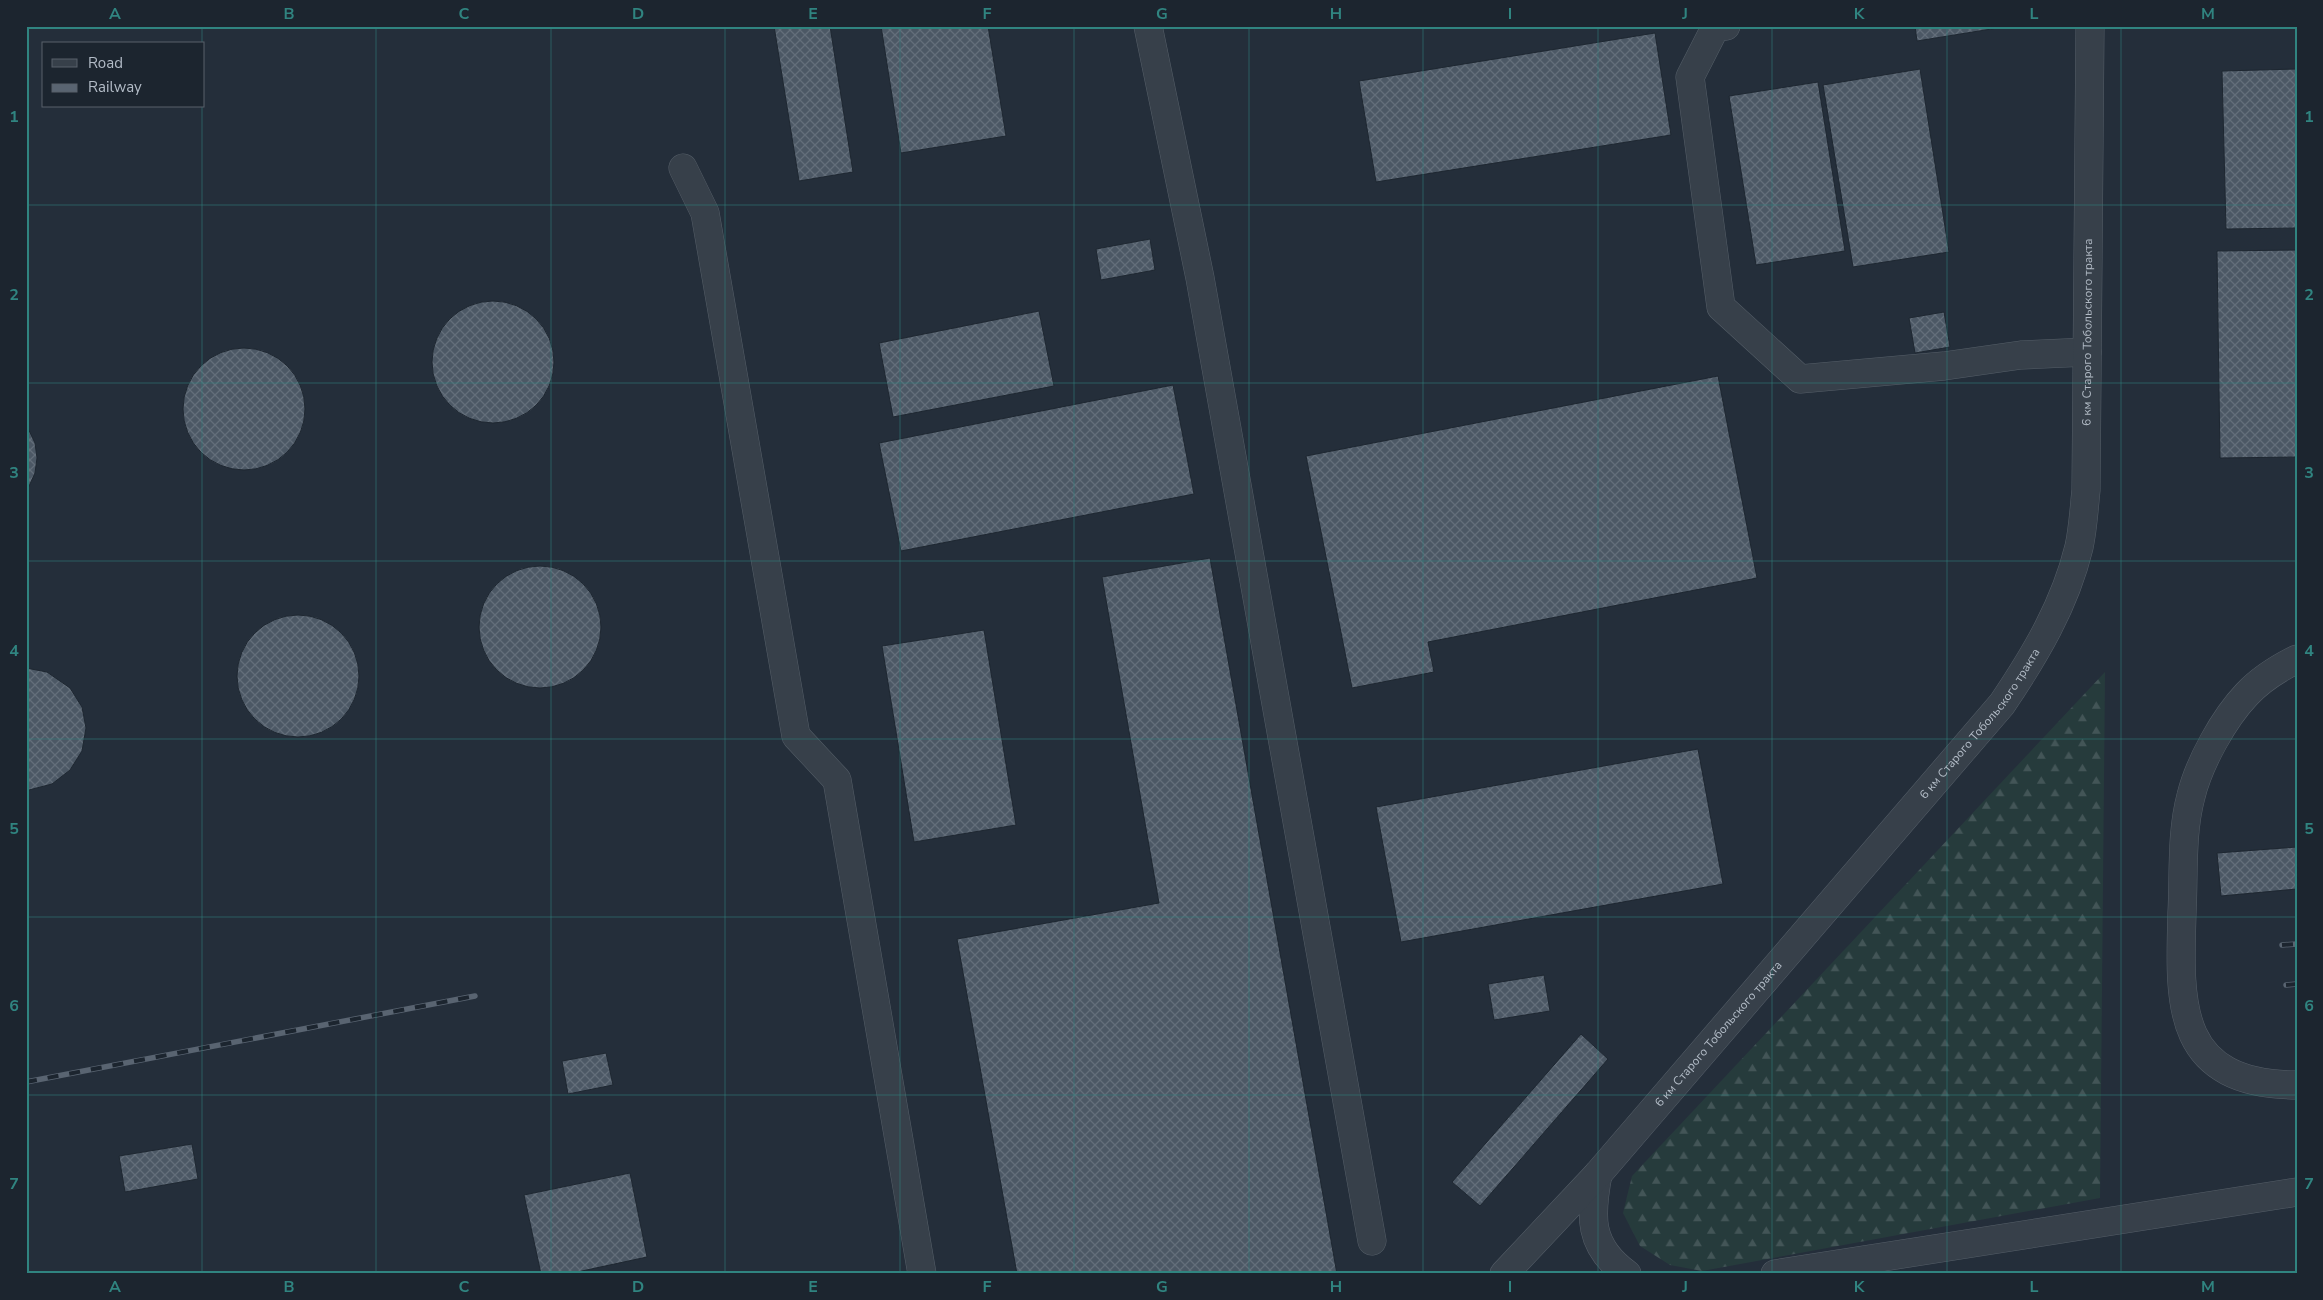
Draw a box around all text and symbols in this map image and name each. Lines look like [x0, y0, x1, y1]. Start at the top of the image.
text: A [109, 3, 121, 25]
text: B [283, 3, 295, 25]
text: C [459, 3, 470, 25]
text: D [632, 3, 644, 25]
text: E [808, 3, 818, 25]
text: F [983, 3, 992, 25]
text: G [1156, 3, 1168, 25]
text: H [1330, 3, 1342, 25]
text: I [1508, 3, 1512, 25]
text: J [1681, 3, 1688, 25]
text: K [1854, 3, 1866, 25]
text: L [2030, 3, 2039, 25]
text: M [2201, 3, 2215, 25]
legend [42, 42, 205, 108]
text: Road [88, 53, 123, 73]
text: Railway [88, 77, 142, 97]
text: 1 [9, 106, 19, 128]
text: 1 [2304, 106, 2314, 128]
street label: 6 км Старого Тобольского тракта [2079, 239, 2096, 426]
text: 2 [9, 284, 19, 306]
text: 2 [2304, 284, 2314, 306]
text: 3 [9, 462, 19, 484]
text: 3 [2304, 462, 2314, 484]
text: 4 [9, 640, 19, 662]
text: 4 [2304, 640, 2314, 662]
street label: 6 км Старого Тобольского тракта [1916, 645, 2043, 802]
text: 5 [9, 818, 19, 840]
text: 5 [2304, 818, 2314, 840]
street label: 6 км Старого Тобольского тракта [1651, 958, 1786, 1110]
text: 6 [9, 995, 19, 1017]
text: 6 [2304, 995, 2314, 1017]
text: 7 [9, 1173, 19, 1195]
text: 7 [2304, 1173, 2314, 1195]
text: A [109, 1276, 121, 1298]
text: B [283, 1276, 295, 1298]
text: C [459, 1276, 470, 1298]
text: D [632, 1276, 644, 1298]
text: E [808, 1276, 818, 1298]
text: F [983, 1276, 992, 1298]
text: G [1156, 1276, 1168, 1298]
text: H [1330, 1276, 1342, 1298]
text: I [1508, 1276, 1512, 1298]
text: J [1681, 1276, 1688, 1298]
text: K [1854, 1276, 1866, 1298]
text: L [2030, 1276, 2039, 1298]
text: M [2201, 1276, 2215, 1298]

